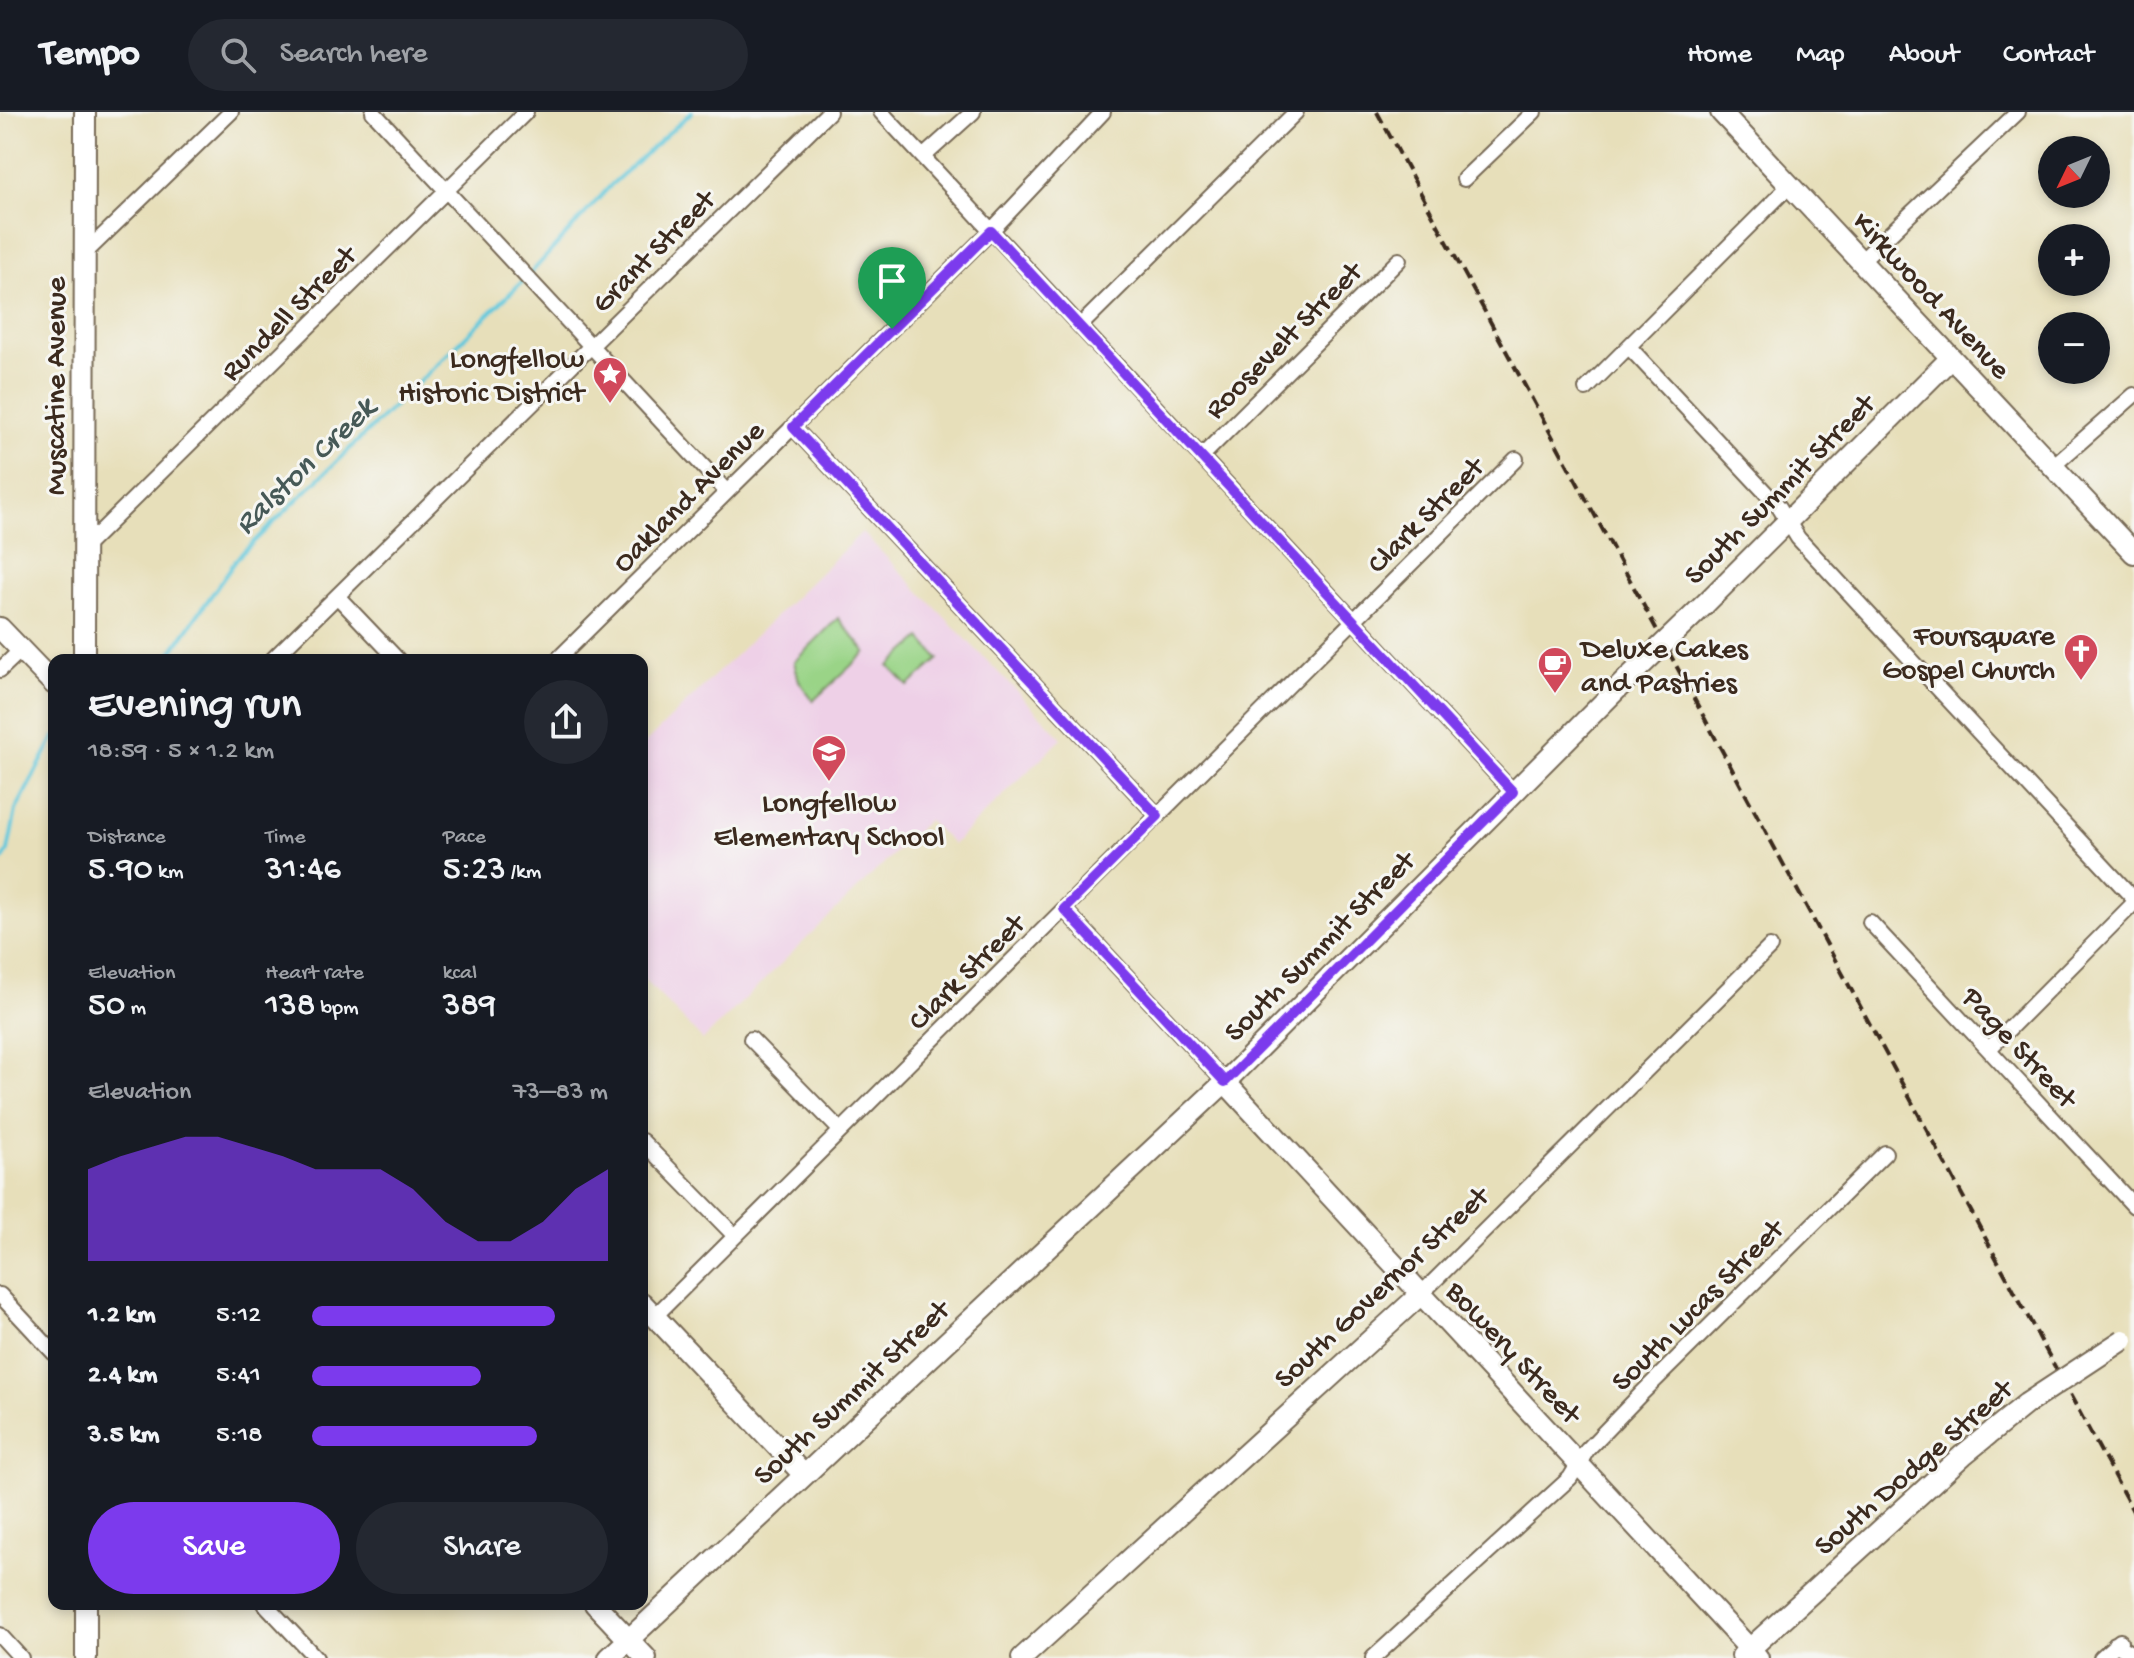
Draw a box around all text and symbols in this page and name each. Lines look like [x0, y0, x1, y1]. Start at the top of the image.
search box [188, 19, 748, 91]
text: Tempo [40, 33, 140, 77]
icon: search [216, 33, 260, 77]
text: Search here [280, 38, 427, 73]
text: Home [1687, 39, 1752, 72]
text: Map [1796, 39, 1845, 72]
text: About [1889, 39, 1959, 72]
text: Contact [2003, 39, 2094, 72]
north arrow [2038, 136, 2110, 208]
map controls [2038, 136, 2110, 384]
street label: Grant Street [586, 182, 726, 322]
street label: Kirkwood Avenue [1843, 206, 2017, 388]
button: + [2038, 224, 2110, 296]
street label: Rundell Street [215, 238, 367, 390]
pin [858, 247, 926, 329]
street label: Roosevelt Street [1199, 254, 1373, 428]
icon: arrive [870, 259, 914, 303]
street label: Muscatine Avenue [41, 276, 76, 495]
button: − [2038, 312, 2110, 384]
place label: Longfellow Historic District [398, 344, 587, 413]
place icon: Longfellow Historic District [591, 355, 629, 405]
street label: South Summit Street [1678, 387, 1886, 594]
water label: Ralston Creek [228, 389, 387, 544]
street label: Oakland Avenue [607, 415, 774, 581]
street label: Clark Street [1362, 450, 1495, 583]
place label: Foursquare Gospel Church [1882, 621, 2056, 690]
church icon: Foursquare Gospel Church [2062, 632, 2100, 682]
place label: Deluxe Cakes and Pastries [1579, 634, 1749, 703]
cafe icon: Deluxe Cakes and Pastries [1536, 645, 1574, 695]
button: share [524, 680, 608, 764]
text: Evening run [88, 681, 301, 733]
school or university icon: Longfellow Elementary School [810, 733, 848, 783]
text: 18:59 · 5 × 1.2 km [88, 737, 274, 768]
place label: Longfellow Elementary School [713, 788, 945, 857]
text: Distance [88, 825, 166, 851]
text: Time [265, 825, 306, 851]
text: Pace [443, 825, 486, 851]
street label: South Summit Street [1218, 844, 1426, 1051]
text: 5.90 [88, 851, 153, 891]
text: 31:46 [265, 851, 341, 891]
text: 5:23 [443, 851, 506, 891]
text: km [153, 860, 184, 886]
text: /km [506, 860, 541, 886]
street label: Clark Street [903, 907, 1036, 1040]
text: Elevation [88, 961, 175, 987]
text: Heart rate [265, 961, 364, 987]
text: kcal [443, 961, 477, 987]
street label: Page Street [1952, 981, 2085, 1119]
text: 50 [88, 987, 125, 1027]
text: 138 [265, 987, 315, 1027]
text: 389 [443, 987, 496, 1027]
text: m [125, 996, 146, 1022]
text: bpm [315, 996, 359, 1022]
text: Elevation [88, 1078, 191, 1109]
text: 73–83 m [513, 1078, 608, 1109]
street label: South Governor Street [1269, 1179, 1500, 1398]
street label: South Lucas Street [1606, 1212, 1794, 1401]
street label: Bowery Street [1436, 1275, 1588, 1435]
street label: South Summit Street [748, 1292, 960, 1494]
text: 1.2 km [88, 1301, 156, 1332]
text: 5:12 [216, 1301, 261, 1332]
text: 2.4 km [88, 1361, 157, 1392]
text: 5:41 [216, 1361, 261, 1392]
street label: South Dodge Street [1809, 1372, 2023, 1565]
text: 3.5 km [88, 1421, 160, 1452]
text: 5:18 [216, 1421, 263, 1452]
button: Save [88, 1502, 340, 1594]
button: Share [356, 1502, 608, 1594]

